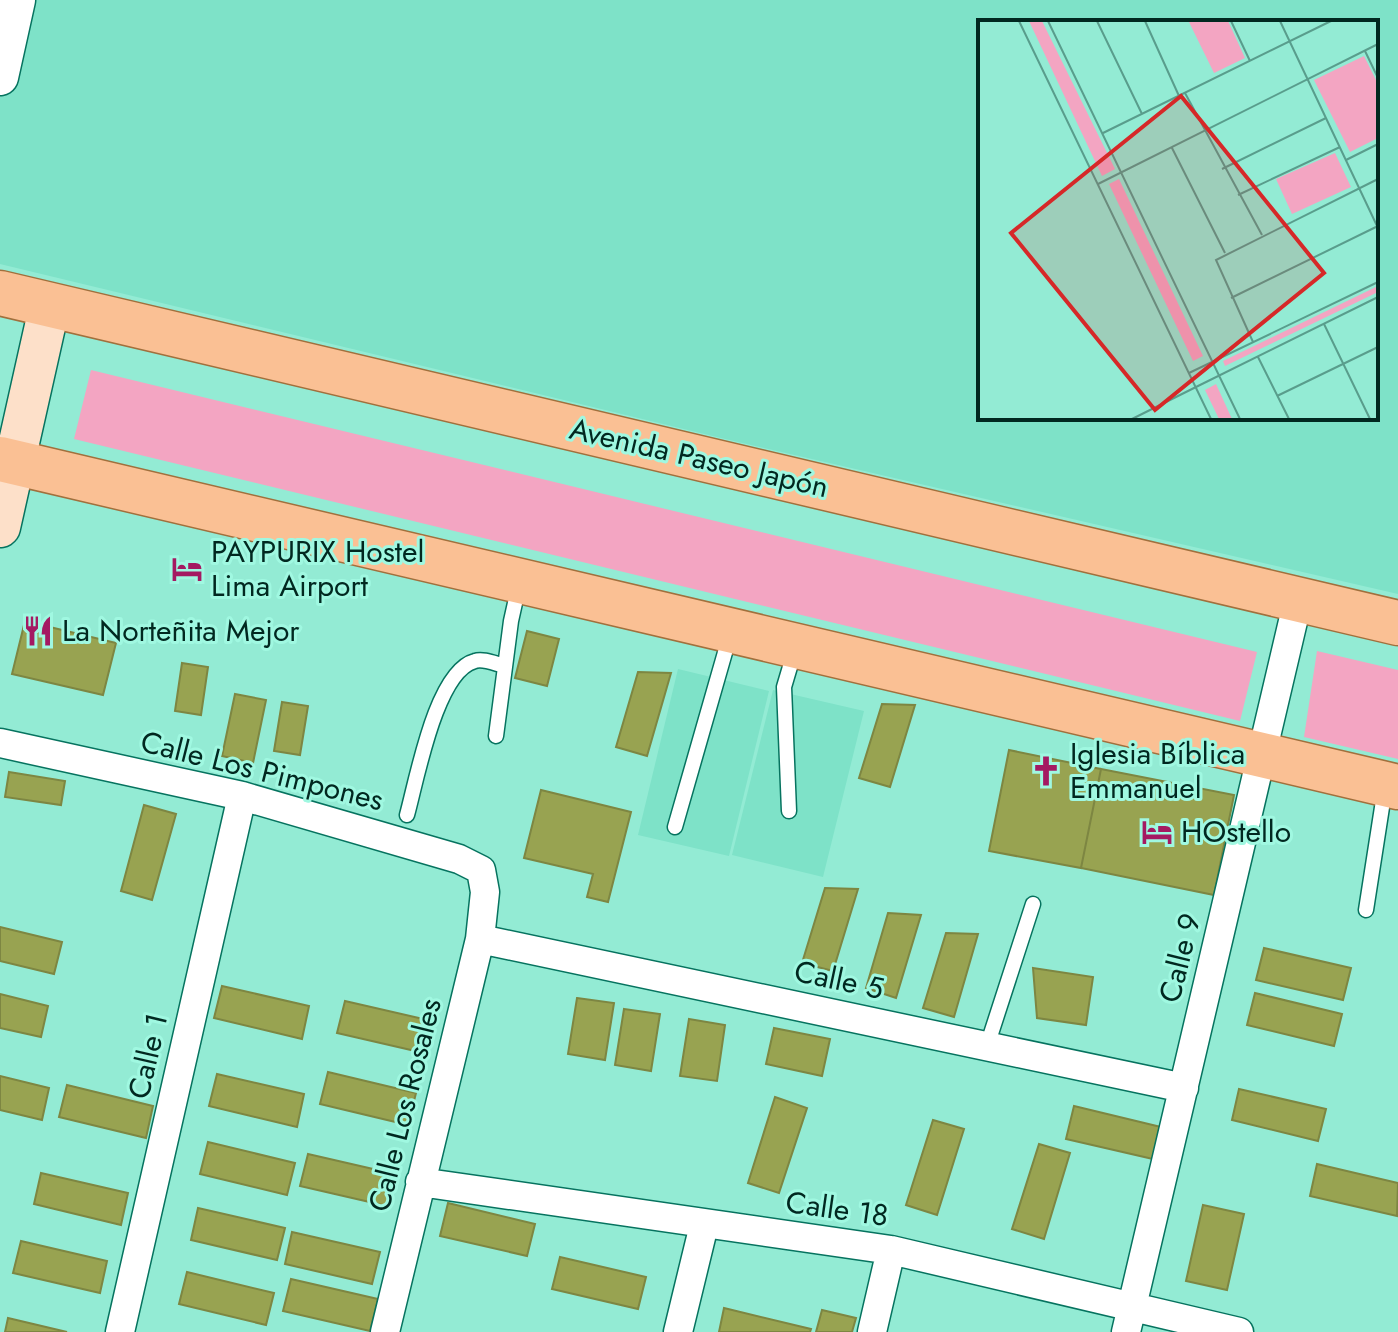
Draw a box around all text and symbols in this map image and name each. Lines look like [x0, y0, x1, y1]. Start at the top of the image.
inset map [978, 20, 1378, 420]
street label: Avenida Paseo Japón [565, 407, 833, 508]
place label: PAYPURIX Hostel Lima Airport [211, 530, 424, 607]
hotel icon: PAYPURIX Hostel Lima Airport [170, 552, 204, 586]
place label: La Norteñita Mejor [62, 609, 300, 652]
restaurant icon: La Norteñita Mejor [21, 614, 55, 648]
street label: Calle Los Pimpones [136, 720, 388, 821]
place label: Iglesia Bíblica Emmanuel [1070, 732, 1245, 809]
church icon: Iglesia Bíblica Emmanuel [1029, 754, 1063, 788]
place label: HOstello [1181, 810, 1291, 853]
hotel icon: HOstello [1140, 815, 1174, 849]
street label: Calle 9 [1148, 909, 1211, 1007]
street label: Calle 5 [791, 949, 888, 1010]
street label: Calle Los Rosales [357, 994, 452, 1216]
street label: Calle 1 [117, 1009, 178, 1103]
street label: Calle 18 [783, 1180, 891, 1237]

